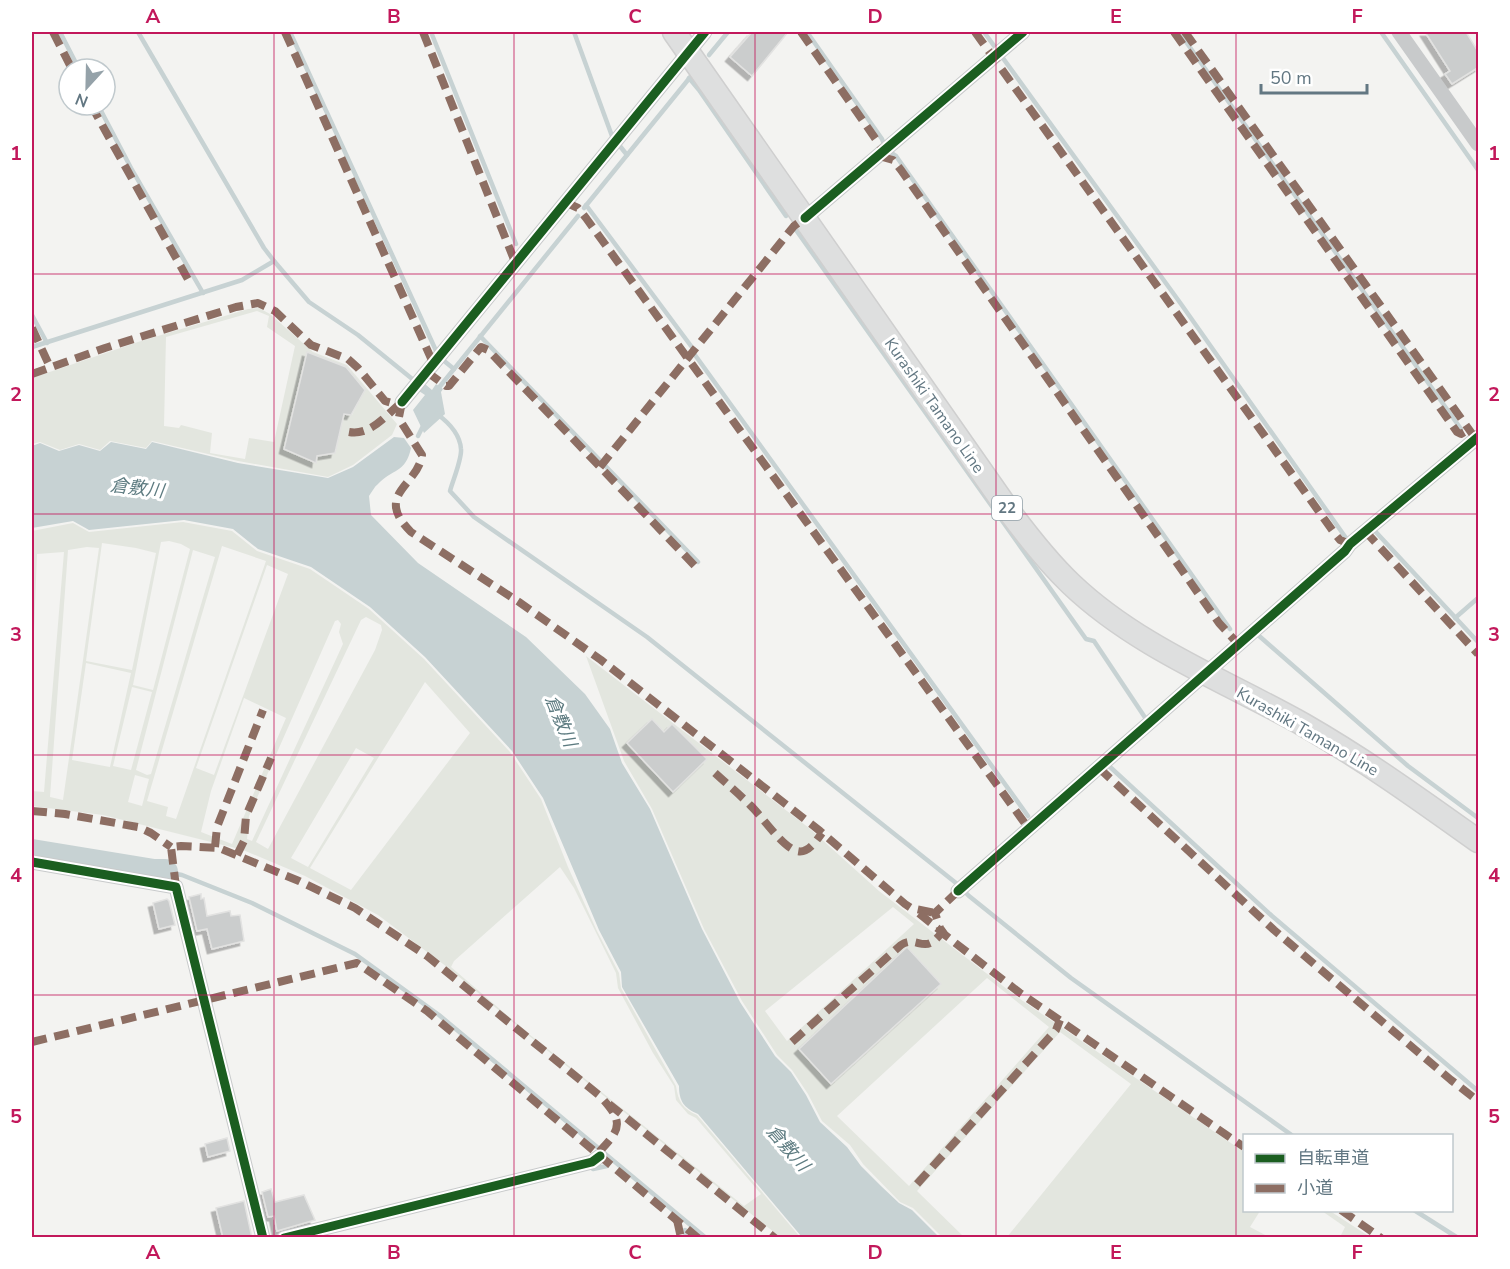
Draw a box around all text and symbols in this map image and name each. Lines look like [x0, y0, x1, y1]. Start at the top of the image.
text: A [146, 3, 161, 30]
text: B [387, 3, 401, 30]
text: C [628, 3, 642, 30]
text: D [867, 3, 883, 30]
text: E [1110, 3, 1122, 30]
text: F [1351, 3, 1363, 30]
north arrow [57, 57, 117, 117]
scale bar [1261, 57, 1368, 95]
text: 50 m [1270, 66, 1312, 90]
text: N [72, 88, 91, 112]
text: 1 [10, 140, 22, 167]
text: 1 [1488, 140, 1500, 167]
street label: Kurashiki Tamano Line [879, 334, 989, 478]
text: 2 [10, 381, 22, 408]
text: 2 [1488, 381, 1500, 408]
water label: 倉敷川 [109, 473, 167, 503]
road number: 22 [992, 496, 1022, 520]
text: 3 [10, 621, 22, 648]
text: 3 [1488, 621, 1500, 648]
street label: Kurashiki Tamano Line [1233, 682, 1382, 782]
water label: 倉敷川 [540, 691, 583, 752]
text: 4 [10, 862, 22, 889]
text: 4 [1488, 862, 1500, 889]
text: 5 [10, 1103, 22, 1130]
text: 5 [1488, 1103, 1500, 1130]
water label: 倉敷川 [761, 1120, 816, 1178]
legend [1243, 1134, 1453, 1212]
text: 自転車道 [1297, 1146, 1369, 1170]
text: 小道 [1297, 1176, 1333, 1200]
text: A [146, 1239, 161, 1266]
text: B [387, 1239, 401, 1266]
text: C [628, 1239, 642, 1266]
text: D [867, 1239, 883, 1266]
text: E [1110, 1239, 1122, 1266]
text: F [1351, 1239, 1363, 1266]

